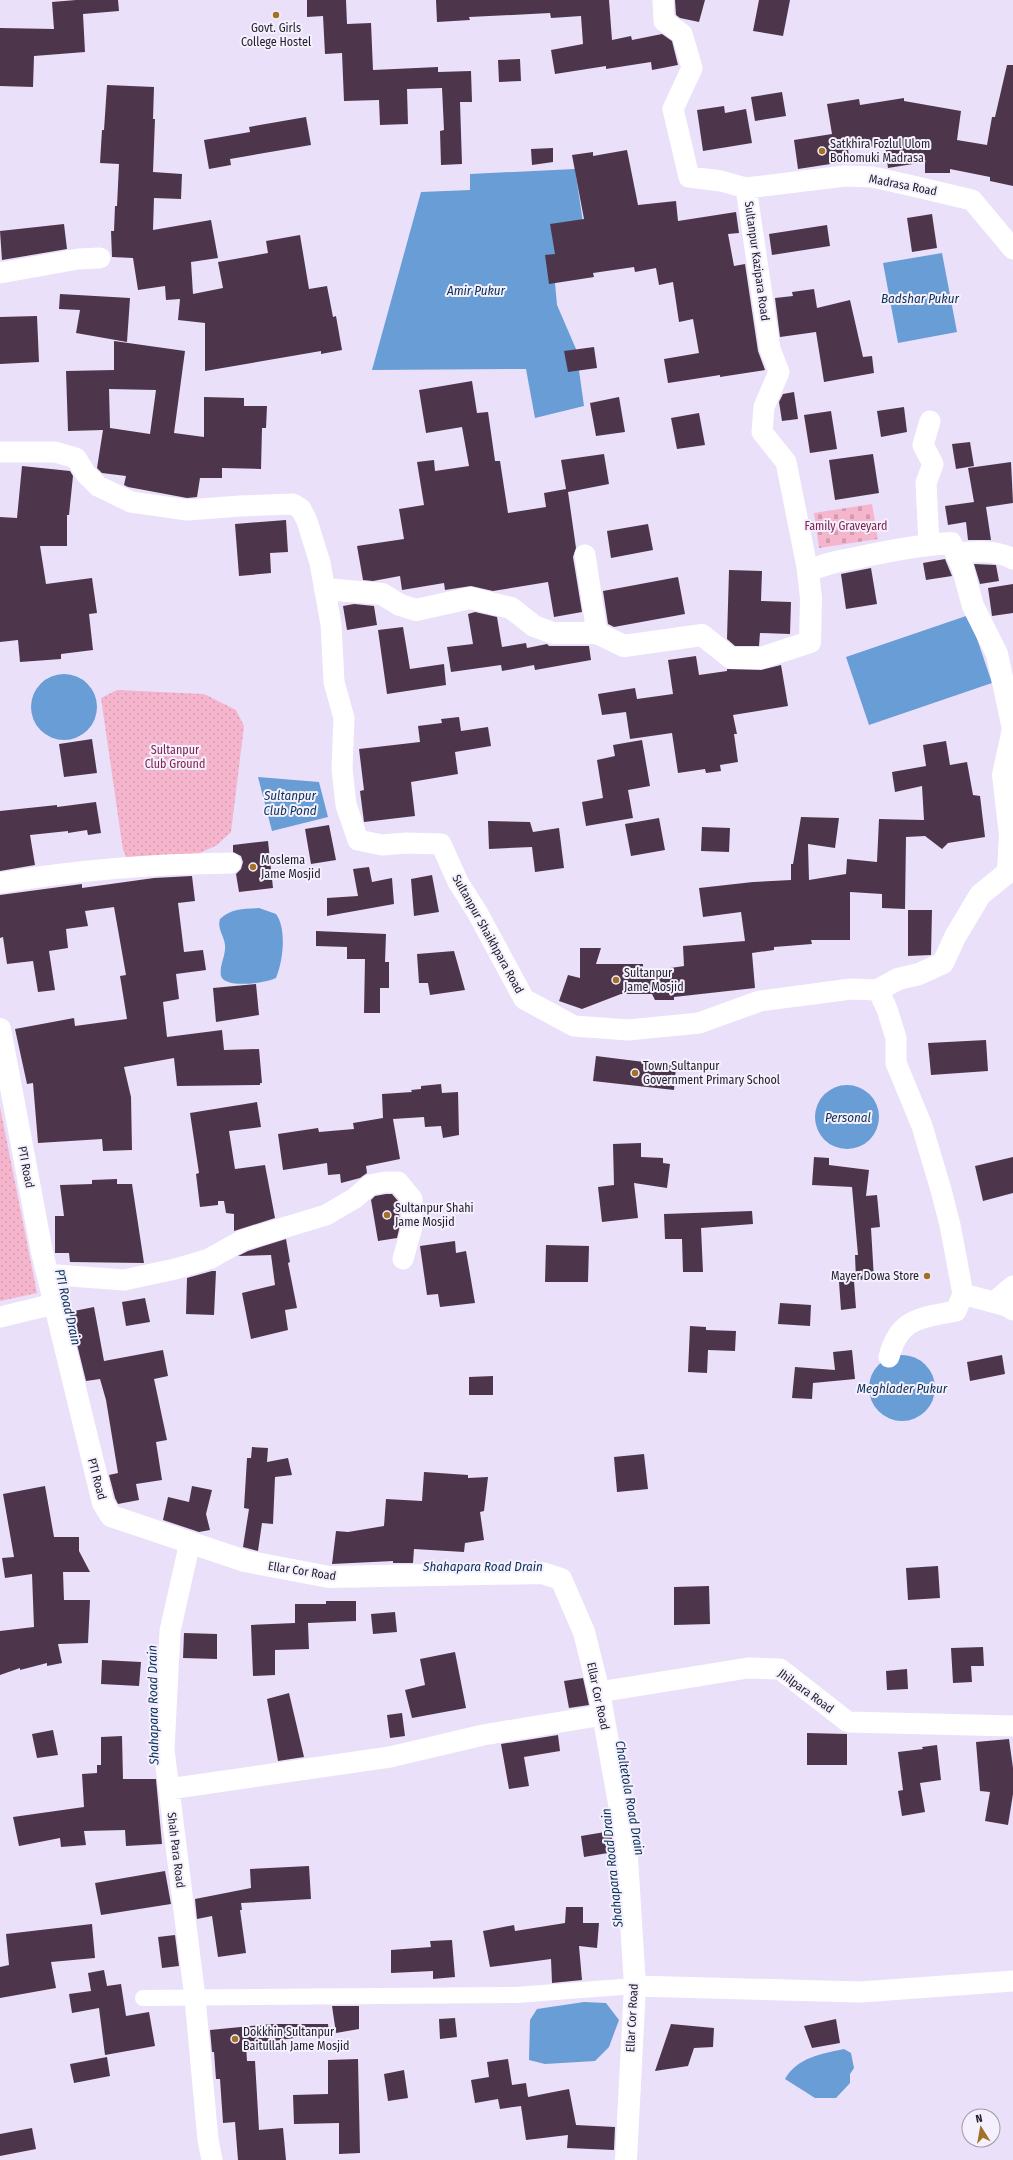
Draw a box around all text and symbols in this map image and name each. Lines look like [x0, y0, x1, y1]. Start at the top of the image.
marker: Govt. Girls College Hostel [271, 10, 281, 20]
place label: Govt. Girls College Hostel [241, 21, 311, 49]
place label: Satkhira Fozlul Ulom Bohomuki Madrasa [830, 137, 930, 165]
marker: Satkhira Fozlul Ulom Bohomuki Madrasa [817, 146, 827, 156]
street label: Madrasa Road [868, 172, 938, 198]
street label: Sultanpur Kazipara Road [742, 200, 772, 322]
water label: Amir Pukur [446, 283, 506, 298]
water label: Badshar Pukur [881, 291, 960, 306]
park label: Family Graveyard [805, 519, 887, 533]
park label: Sultanpur Club Ground [145, 743, 205, 771]
water label: Sultanpur Club Pond [263, 788, 317, 818]
place label: Moslema Jame Mosjid [261, 853, 321, 881]
marker: Moslema Jame Mosjid [248, 862, 258, 872]
street label: Sultanpur Shaikhpara Road [449, 872, 527, 996]
place label: Sultanpur Jame Mosjid [624, 966, 684, 994]
marker: Sultanpur Jame Mosjid [611, 975, 621, 985]
place label: Town Sultanpur Government Primary School [643, 1059, 780, 1087]
marker: Town Sultanpur Government Primary School [630, 1068, 640, 1078]
water label: Personal [825, 1110, 872, 1125]
street label: PTI Road [15, 1145, 37, 1189]
place label: Sultanpur Shahi Jame Mosjid [395, 1201, 474, 1229]
marker: Sultanpur Shahi Jame Mosjid [382, 1210, 392, 1220]
water label: PTI Road Drain [52, 1267, 84, 1347]
place label: Mayer Dowa Store [831, 1269, 919, 1283]
marker: Mayer Dowa Store [922, 1271, 932, 1281]
water label: Meghlader Pukur [857, 1381, 948, 1396]
street label: PTI Road [85, 1457, 109, 1501]
street label: Ellar Cor Road [267, 1559, 337, 1583]
water label: Shahapara Road Drain [422, 1559, 543, 1574]
water label: Shahapara Road Drain [144, 1645, 162, 1766]
street label: Ellar Cor Road [584, 1661, 612, 1731]
street label: Jhilpara Road [775, 1666, 837, 1716]
water label: Chaltetola Road Drain [613, 1739, 648, 1857]
water label: Shahapara Road Drain [598, 1807, 626, 1929]
street label: Shah Para Road [164, 1811, 188, 1889]
street label: Ellar Cor Road [623, 1983, 641, 2053]
place label: Dokkhin Sultanpur Baitullah Jame Mosjid [243, 2025, 350, 2053]
marker: Dokkhin Sultanpur Baitullah Jame Mosjid [230, 2034, 240, 2044]
north arrow [961, 2108, 1001, 2148]
text: N [975, 2112, 984, 2126]

